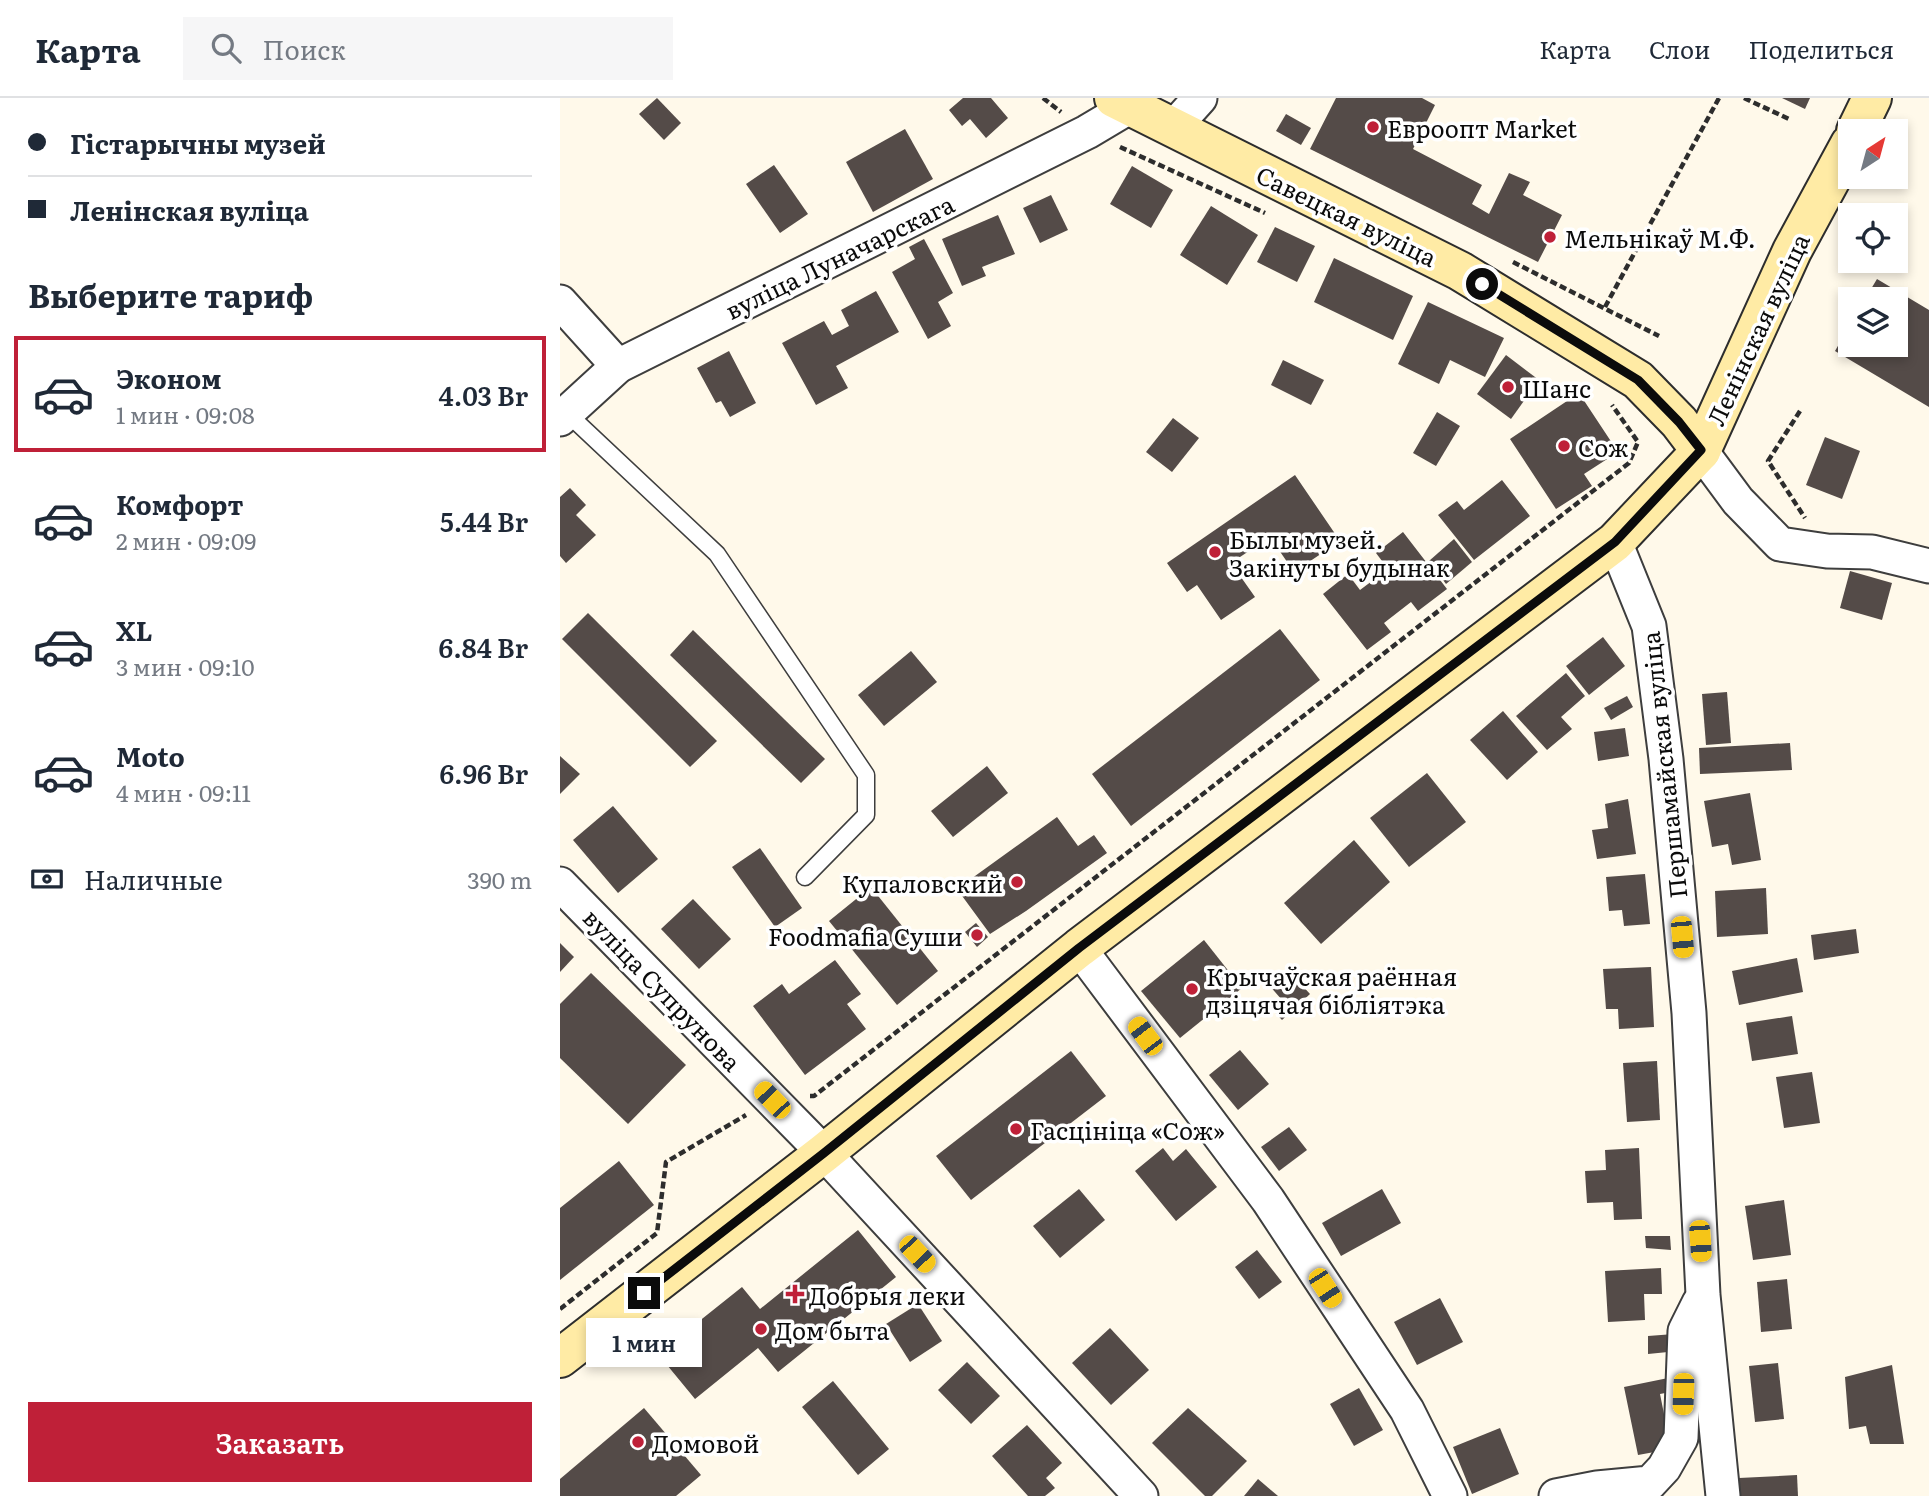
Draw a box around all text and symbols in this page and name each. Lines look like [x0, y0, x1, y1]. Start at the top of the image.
search box [183, 17, 673, 80]
text: Карта [35, 24, 141, 73]
icon: search [207, 29, 245, 67]
text: Поиск [263, 29, 346, 68]
text: Карта [1539, 31, 1611, 66]
text: Слои [1649, 31, 1710, 66]
text: Поделиться [1748, 31, 1894, 66]
place label: Евроопт Market [1387, 110, 1577, 145]
marker: Евроопт Market [1365, 119, 1381, 135]
north arrow [1838, 119, 1908, 189]
map controls [1838, 119, 1908, 357]
text: Гістарычны музей [70, 123, 326, 162]
street label: Савецкая вуліца [1251, 156, 1443, 274]
street label: вуліца Луначарскага [719, 185, 959, 327]
text: Ленінская вуліца [70, 190, 309, 229]
button: locate [1838, 203, 1908, 273]
place label: Мельнікаў М.Ф. [1564, 220, 1756, 255]
street label: Ленінская вуліца [1697, 227, 1817, 431]
marker: Мельнікаў М.Ф. [1542, 229, 1558, 245]
route start [1466, 268, 1498, 300]
text: Выберите тариф [28, 270, 313, 318]
button: layers [1838, 287, 1908, 357]
text: Эконом [116, 358, 221, 397]
icon: car [32, 363, 95, 426]
place label: Шанс [1522, 370, 1591, 405]
text: 4.03 Br [439, 375, 528, 414]
marker: Шанс [1500, 379, 1516, 395]
text: 1 мин · 09:08 [116, 397, 255, 431]
place label: Сож [1578, 429, 1629, 464]
marker: Сож [1556, 438, 1572, 454]
text: Комфорт [116, 484, 243, 523]
icon: car [32, 489, 95, 552]
text: 5.44 Br [440, 501, 528, 540]
place label: Былы музей. Закінуты будынак [1229, 521, 1450, 584]
text: 2 мин · 09:09 [116, 523, 256, 557]
marker: Былы музей. Закінуты будынак [1207, 544, 1223, 560]
text: XL [116, 610, 153, 649]
icon: car [32, 615, 95, 678]
text: 6.84 Br [438, 627, 528, 666]
street label: Першамайская вуліца [1632, 630, 1694, 900]
text: 3 мин · 09:10 [116, 649, 255, 683]
text: Moto [116, 736, 185, 775]
icon: car [32, 741, 95, 804]
text: 6.96 Br [439, 753, 528, 792]
text: 4 мин · 09:11 [116, 775, 251, 809]
text: Наличные [84, 859, 223, 898]
icon: cash [28, 860, 66, 898]
text: 390 m [467, 862, 532, 896]
place label: Купаловский [842, 865, 1003, 900]
marker: Купаловский [1009, 874, 1025, 890]
street label: вуліца Супрунова [576, 900, 750, 1078]
car [1670, 915, 1695, 959]
place label: Foodmafia Суши [768, 918, 963, 953]
marker: Foodmafia Суши [969, 927, 985, 943]
place label: Крычаўская раённая дзіцячая бібліятэка [1206, 958, 1457, 1021]
marker: Крычаўская раённая дзіцячая бібліятэка [1184, 981, 1200, 997]
car [1124, 1013, 1167, 1059]
car [750, 1078, 795, 1122]
place label: Гасцініца «Сож» [1030, 1112, 1225, 1147]
marker: Гасцініца «Сож» [1008, 1121, 1024, 1137]
car [1689, 1219, 1712, 1263]
car [895, 1231, 940, 1277]
car [1305, 1265, 1346, 1311]
route end [628, 1277, 660, 1309]
place label: Добрыя леки [809, 1277, 966, 1312]
marker: Добрыя леки [787, 1286, 803, 1302]
place label: Дом быта [775, 1312, 890, 1347]
callout: 1 мин [586, 1318, 702, 1366]
marker: Дом быта [753, 1321, 769, 1337]
text: 1 мин [612, 1325, 676, 1359]
car [1672, 1373, 1695, 1415]
button: Заказать [28, 1402, 532, 1482]
place label: Домовой [652, 1425, 759, 1460]
marker: Домовой [630, 1434, 646, 1450]

